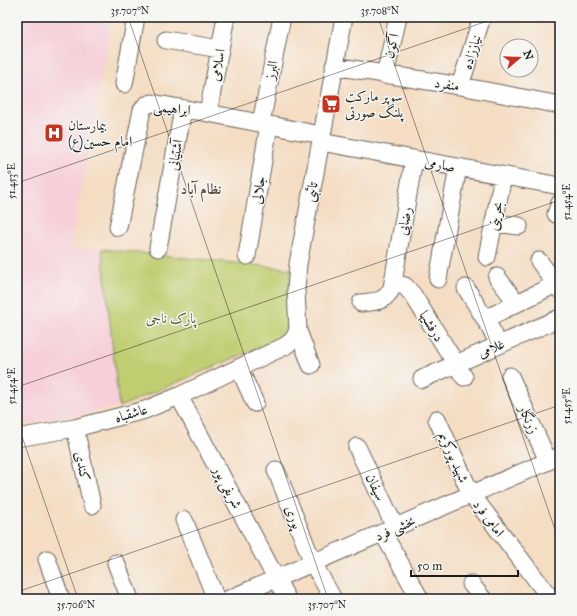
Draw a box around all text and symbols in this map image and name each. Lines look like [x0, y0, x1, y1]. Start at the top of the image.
text: 35.707°N [111, 5, 150, 17]
text: 35.708°N [361, 5, 400, 17]
street label: آگون [380, 30, 403, 60]
street label: نیاززاده [458, 33, 485, 71]
north arrow [499, 38, 539, 78]
street label: اسلامی [206, 47, 229, 83]
text: N [520, 48, 536, 62]
street label: البرز [261, 59, 282, 83]
street label: منفرد [433, 74, 461, 95]
place label: سوپر مارکت پلنگ صورتی [345, 88, 405, 123]
supermarket icon: سوپر مارکت پلنگ صورتی [320, 93, 342, 115]
street label: ابراهیمی [152, 98, 191, 120]
place label: بیمارستان امام حسین(ع) [68, 117, 132, 154]
hospital icon: بیمارستان امام حسین(ع) [43, 122, 65, 144]
street label: آشتیانی [164, 136, 187, 172]
street label: صارمی [423, 153, 457, 176]
text: 51.453°E [6, 163, 18, 199]
street label: جلالی [248, 175, 269, 205]
district label: نظام آباد [181, 180, 222, 202]
street label: تائبی [301, 180, 324, 204]
text: 51.454°E [561, 183, 573, 221]
street label: بحرینی [484, 200, 508, 232]
street label: رضایی [394, 205, 416, 237]
street label: درفشیها [415, 308, 448, 346]
park label: پارک ناجی [146, 310, 198, 329]
street label: غلامی [475, 335, 507, 362]
text: 51.454°E [6, 367, 18, 405]
text: 51.455°E [561, 388, 573, 424]
street label: زرنگار [514, 400, 543, 436]
street label: عاشقباه [113, 401, 150, 426]
street label: شهید پورکریم [431, 429, 472, 487]
street label: کندی [71, 450, 94, 483]
street label: شریفی پور [207, 461, 246, 512]
street label: سیفان [362, 471, 389, 503]
street label: امامی فرد [469, 496, 508, 540]
street label: پوری [279, 503, 306, 533]
street label: بخشی فرد [372, 512, 419, 546]
scale bar [411, 552, 518, 578]
text: 50 m [417, 559, 442, 573]
text: 35.706°N [57, 599, 96, 611]
text: 35.707°N [308, 599, 347, 611]

